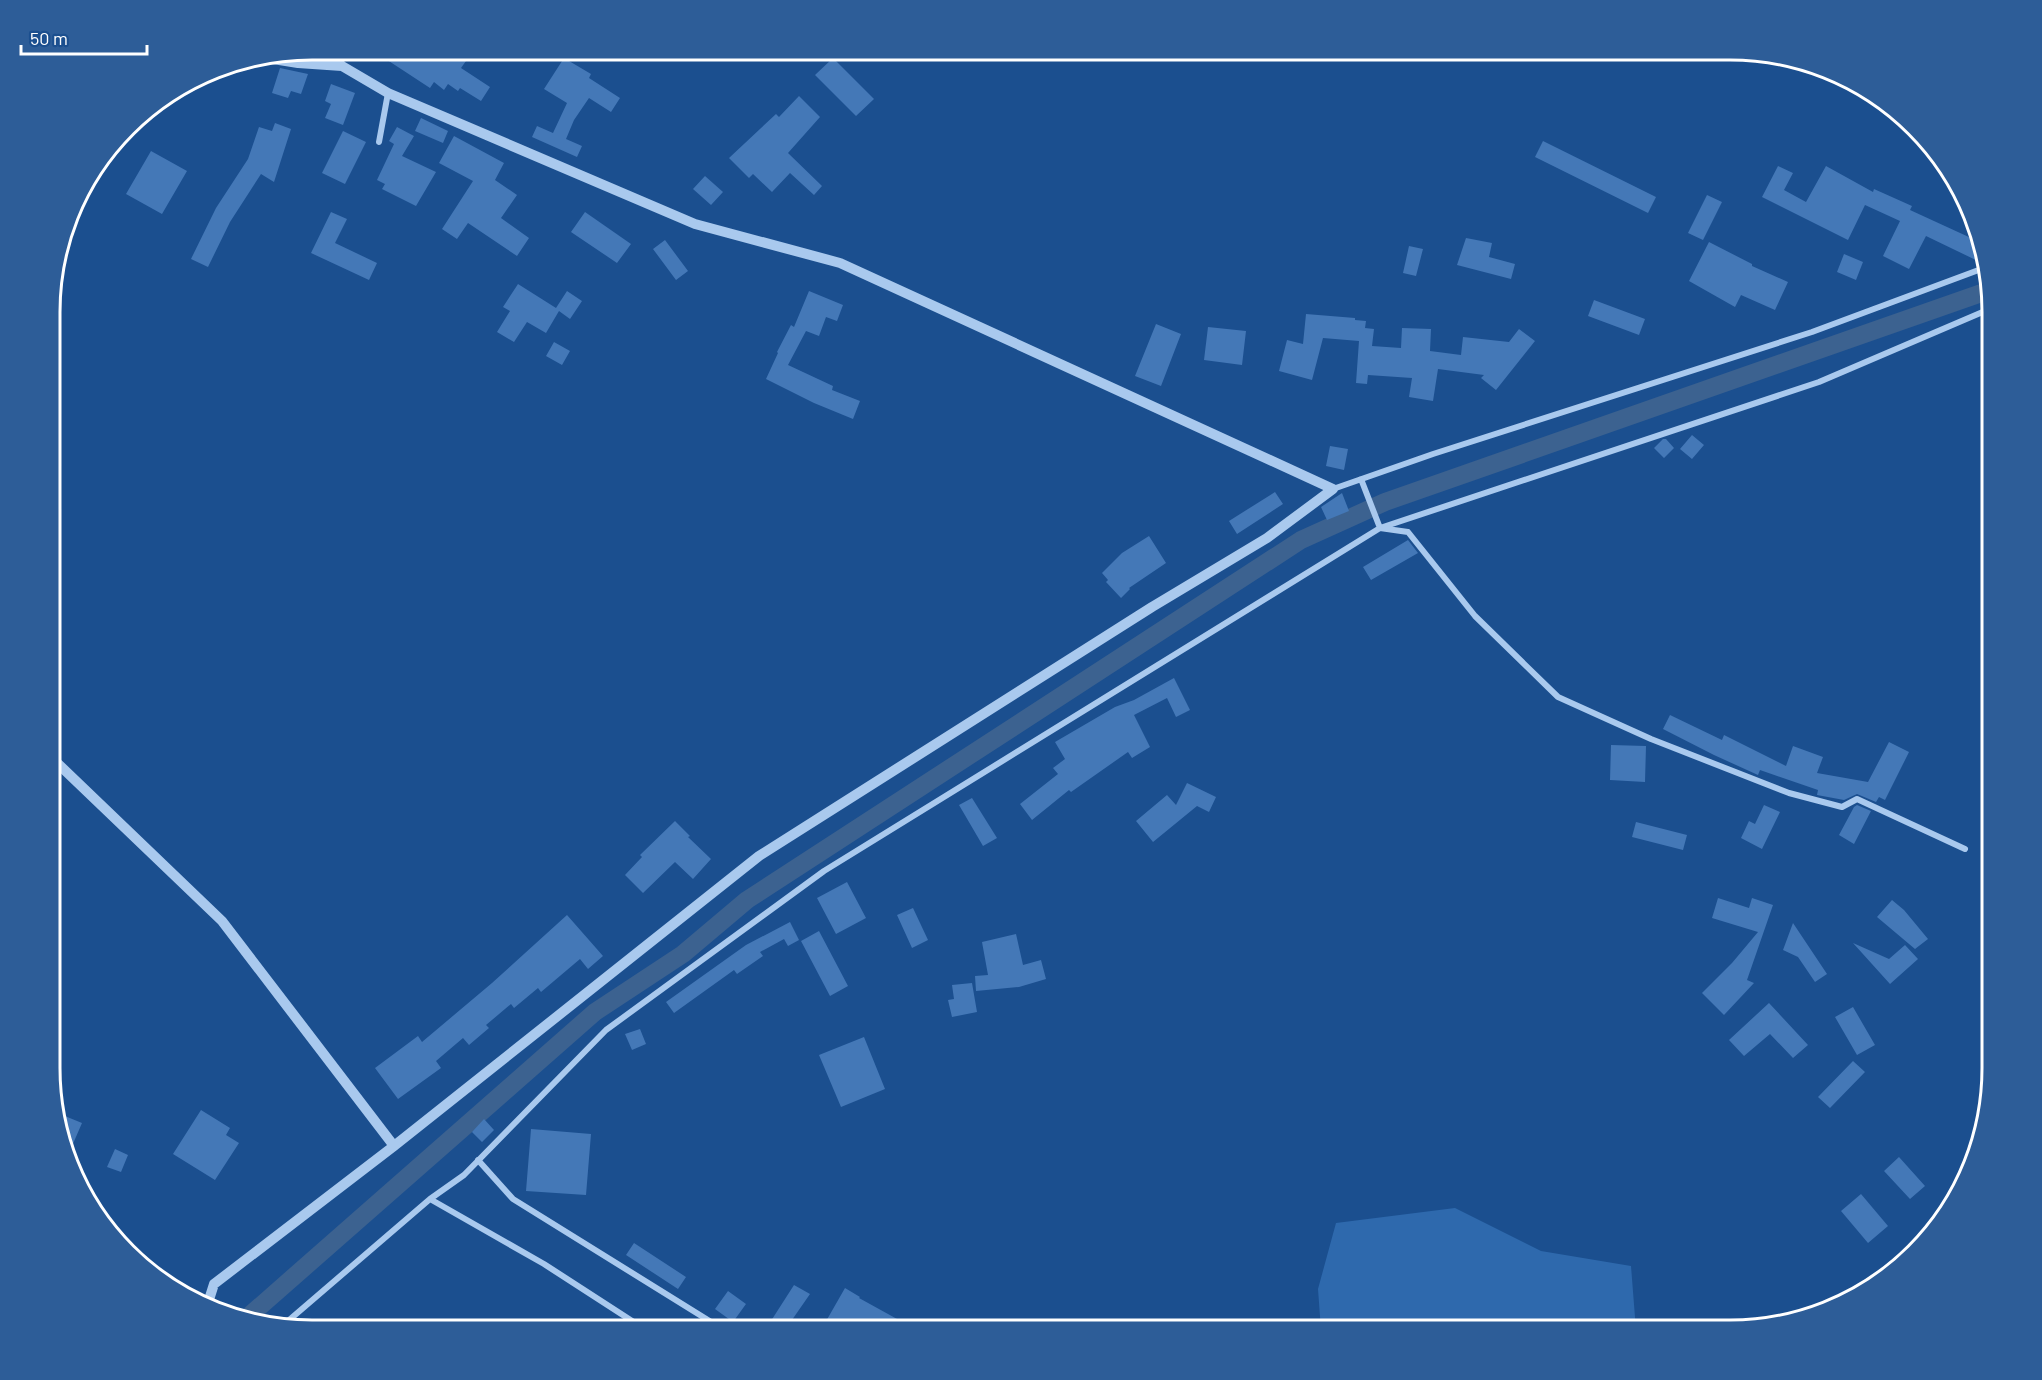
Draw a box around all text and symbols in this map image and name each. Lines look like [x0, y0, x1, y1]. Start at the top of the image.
scale bar [21, 18, 147, 56]
text: 50 m [30, 27, 68, 49]

